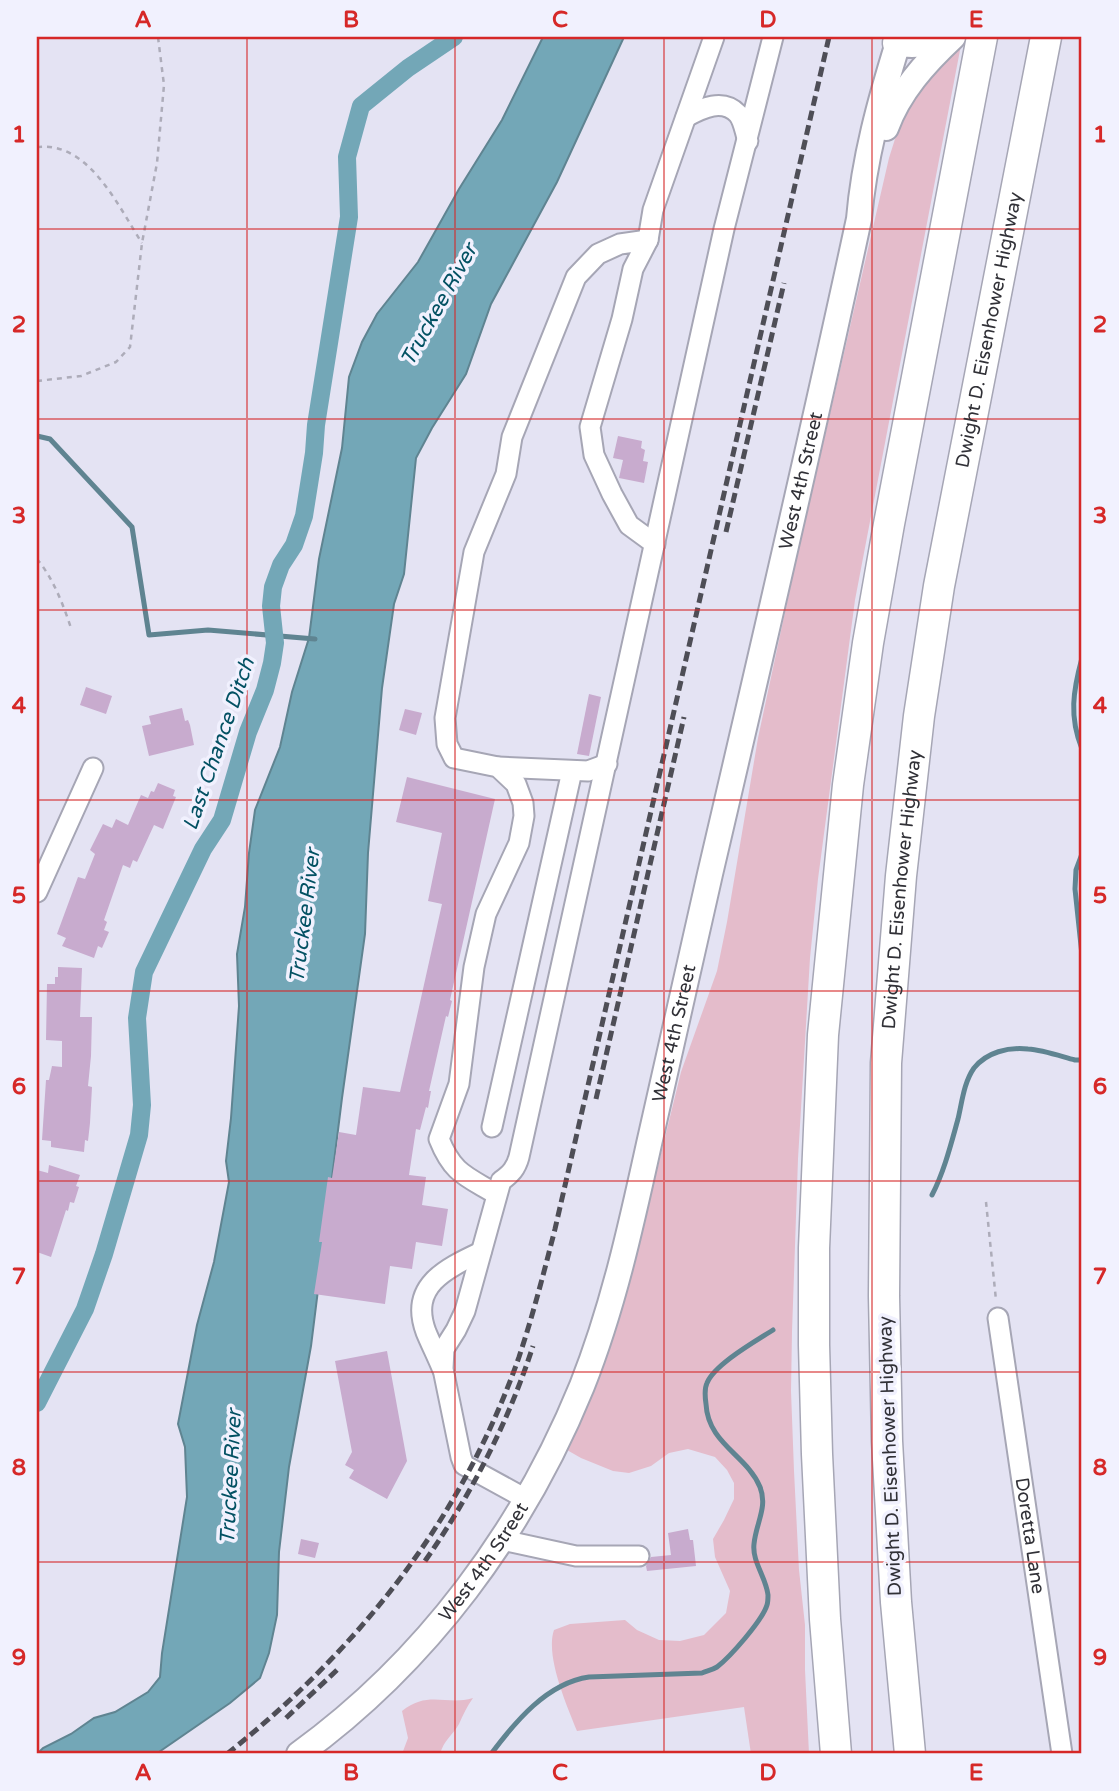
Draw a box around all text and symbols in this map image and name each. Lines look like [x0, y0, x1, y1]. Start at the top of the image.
text: A [134, 6, 152, 34]
text: B [343, 6, 359, 34]
text: C [552, 6, 568, 34]
text: D [759, 6, 777, 34]
text: E [969, 6, 983, 34]
text: 1 [12, 121, 26, 149]
text: 1 [1093, 121, 1107, 149]
street label: Dwight D. Eisenhower Highway [951, 190, 1027, 470]
water label: Truckee River [395, 237, 484, 370]
text: 2 [12, 311, 26, 339]
text: 2 [1093, 311, 1107, 339]
street label: West 4th Street [775, 410, 827, 552]
text: 3 [12, 502, 26, 530]
text: 3 [1093, 502, 1107, 530]
water label: Last Chance Ditch [178, 653, 261, 833]
text: 4 [12, 692, 27, 720]
text: 4 [1093, 692, 1108, 720]
street label: Dwight D. Eisenhower Highway [878, 749, 926, 1030]
water label: Truckee River [284, 844, 326, 985]
text: 5 [12, 882, 26, 910]
text: 5 [1093, 882, 1107, 910]
street label: West 4th Street [648, 963, 700, 1104]
text: 6 [12, 1073, 26, 1101]
text: 6 [1093, 1073, 1107, 1101]
text: 7 [12, 1263, 26, 1291]
text: 7 [1093, 1263, 1107, 1291]
street label: Dwight D. Eisenhower Highway [874, 1316, 906, 1596]
water label: Truckee River [215, 1406, 247, 1545]
text: 8 [12, 1454, 26, 1482]
text: 8 [1093, 1454, 1107, 1482]
street label: Doretta Lane [1011, 1476, 1049, 1595]
street label: West 4th Street [434, 1499, 533, 1626]
text: 9 [12, 1644, 26, 1672]
text: 9 [1093, 1644, 1107, 1672]
text: A [134, 1759, 152, 1787]
text: B [343, 1759, 359, 1787]
text: C [552, 1759, 568, 1787]
text: D [759, 1759, 777, 1787]
text: E [969, 1759, 983, 1787]

